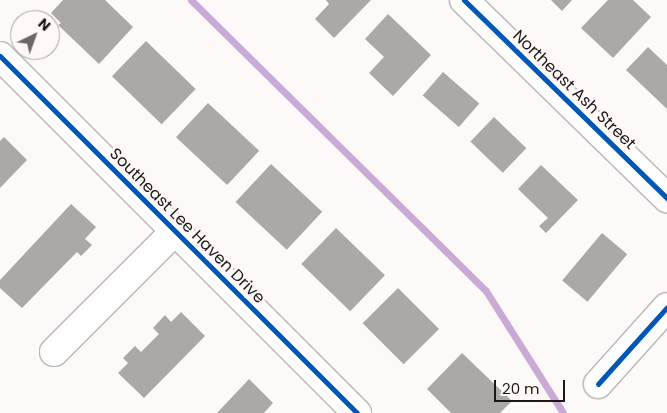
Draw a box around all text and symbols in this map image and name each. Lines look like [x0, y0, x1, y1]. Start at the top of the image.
north arrow [10, 10, 60, 60]
text: N [34, 14, 55, 36]
street label: Northeast Ash Street [509, 26, 639, 154]
street label: Southeast Lee Haven Drive [105, 144, 269, 308]
scale bar [497, 370, 568, 402]
text: 20 m [502, 378, 540, 399]

